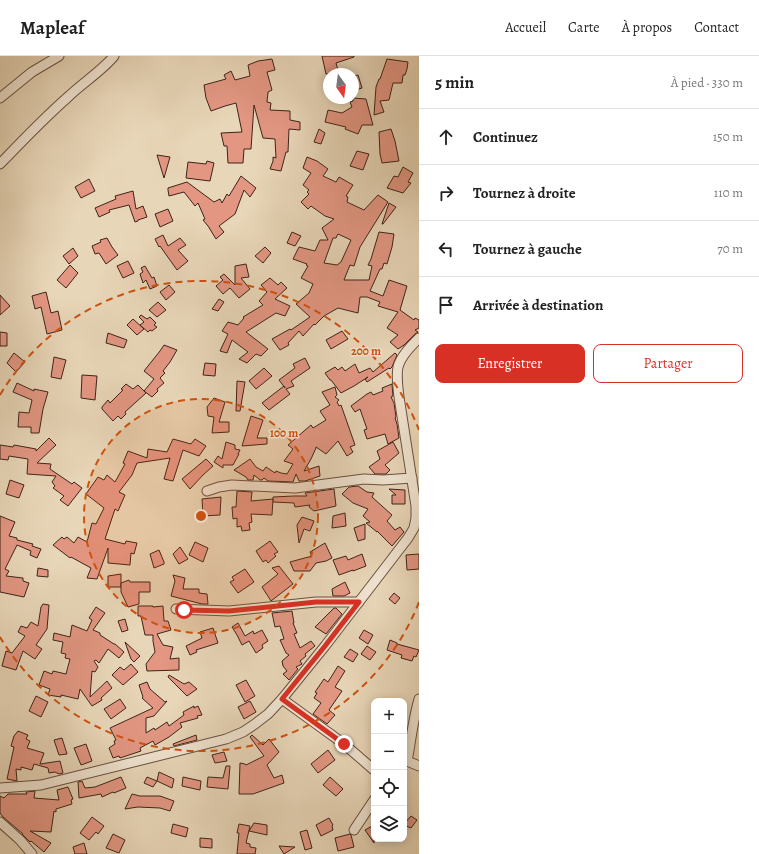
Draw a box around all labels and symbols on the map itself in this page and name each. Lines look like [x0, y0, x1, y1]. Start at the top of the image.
north arrow [323, 68, 359, 104]
text: 200 m [351, 343, 381, 359]
text: 100 m [270, 425, 298, 441]
centre of rings [194, 509, 208, 523]
route start [175, 601, 193, 619]
route end [335, 735, 353, 753]

